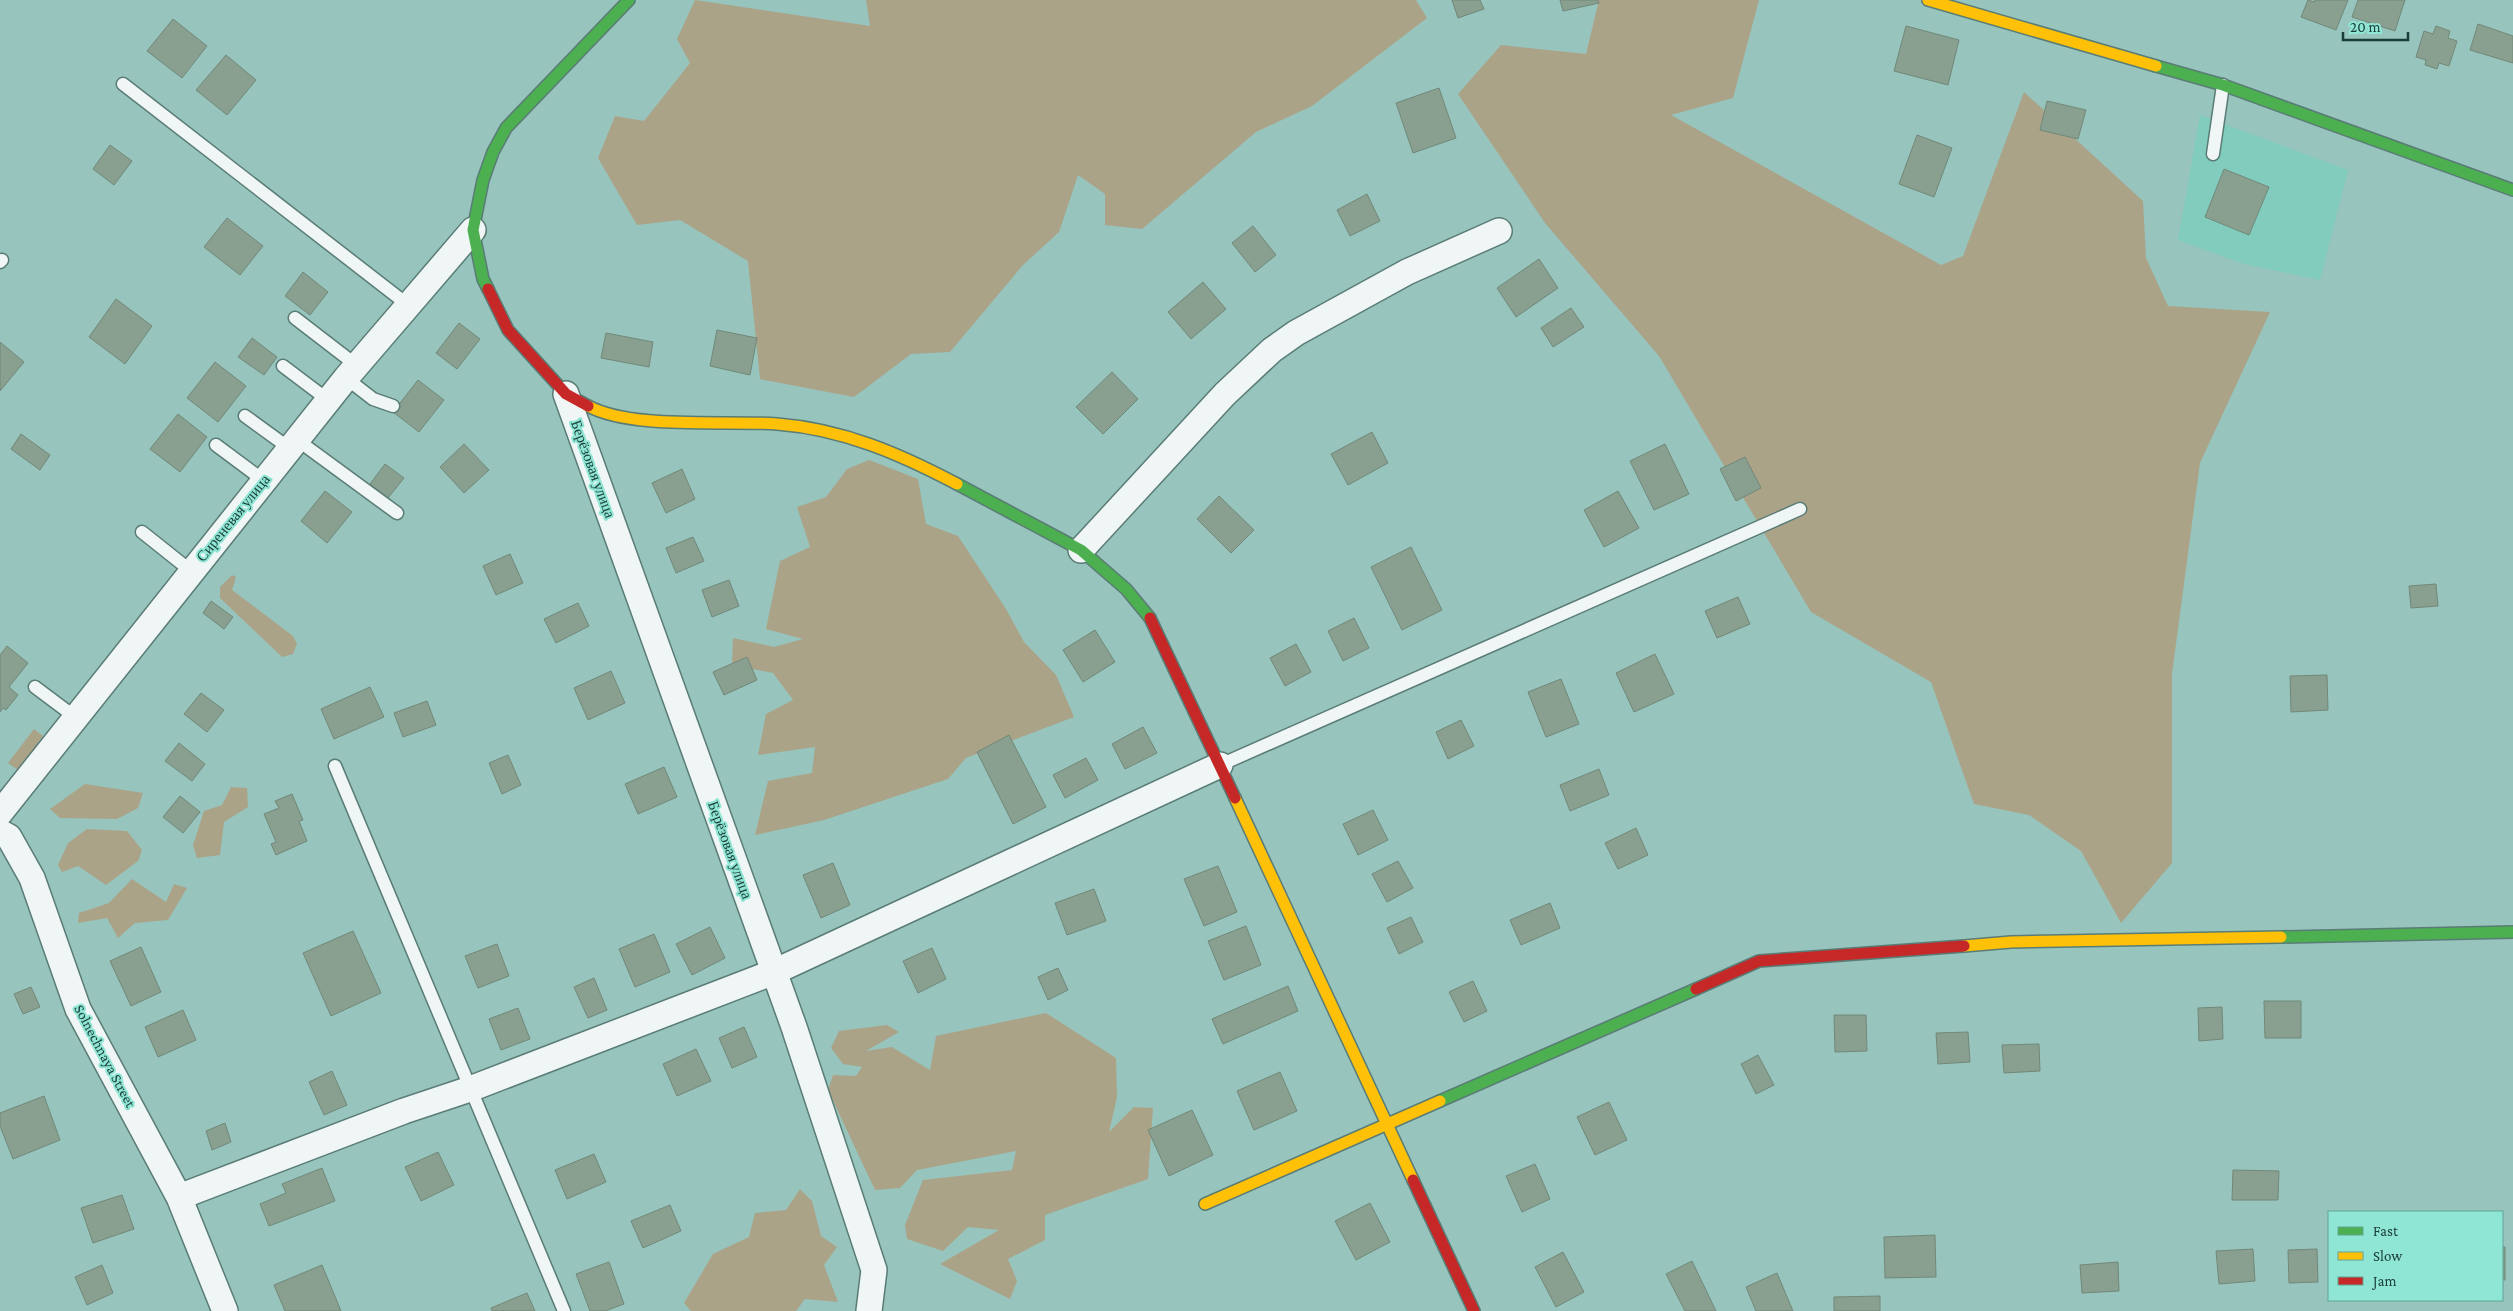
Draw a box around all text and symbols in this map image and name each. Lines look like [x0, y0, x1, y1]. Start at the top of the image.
scale bar [2343, 10, 2408, 42]
text: 20 m [2350, 19, 2381, 35]
street label: Берёзовая улица [568, 418, 618, 520]
street label: Сиреневая улица [193, 471, 273, 565]
street label: Берёзовая улица [705, 799, 755, 901]
street label: Solnechnaya Street [70, 1002, 139, 1111]
legend [2328, 1211, 2503, 1301]
text: Fast [2373, 1223, 2399, 1239]
text: Slow [2373, 1248, 2403, 1264]
text: Jam [2371, 1273, 2396, 1290]

